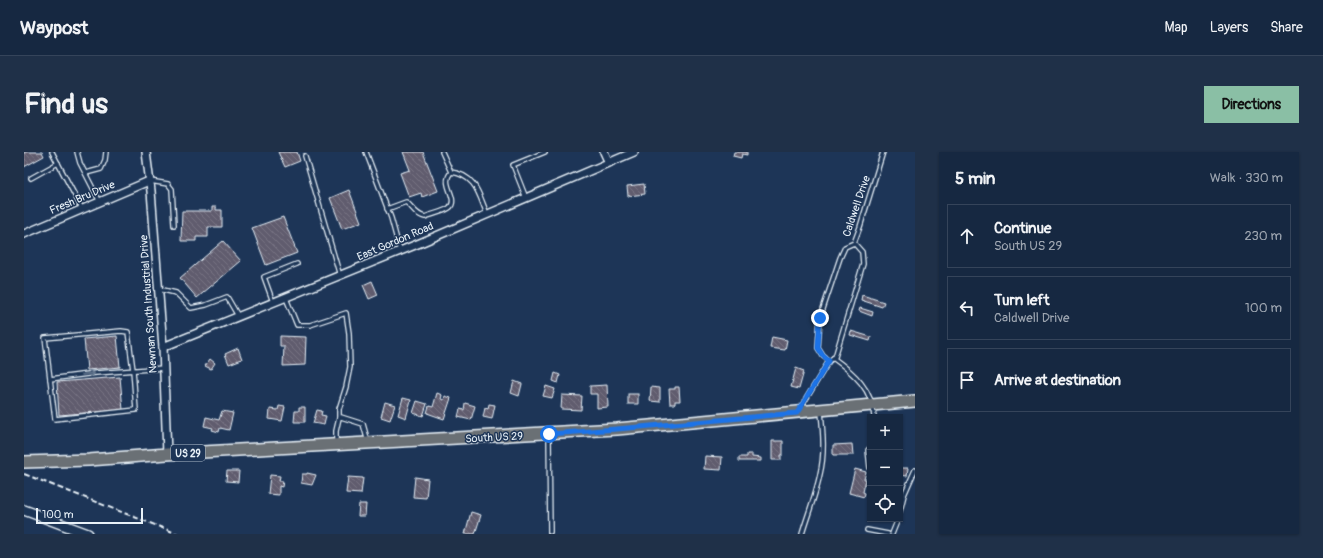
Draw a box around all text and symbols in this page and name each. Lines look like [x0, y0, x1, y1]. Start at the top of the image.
text: Waypost [20, 16, 89, 40]
text: Map [1165, 19, 1188, 36]
text: Layers [1210, 19, 1248, 36]
text: Share [1270, 19, 1303, 36]
button: Directions [1204, 86, 1299, 123]
text: Find us [24, 87, 108, 122]
text: 5 min [955, 168, 995, 189]
text: Walk · 330 m [1210, 170, 1283, 186]
street label: Caldwell Drive [840, 173, 873, 238]
street label: Fresh Bru Drive [48, 178, 117, 217]
street label: East Gordon Road [355, 219, 435, 263]
text: Continue [994, 219, 1052, 238]
icon: ahead [956, 225, 978, 247]
text: 230 m [1245, 228, 1282, 244]
street label: Newnan South Industrial Drive [137, 234, 160, 374]
text: South US 29 [994, 238, 1062, 254]
text: Turn left [994, 291, 1050, 310]
icon: left [956, 297, 978, 319]
text: 100 m [1245, 300, 1282, 316]
route end [811, 309, 829, 327]
text: Caldwell Drive [994, 310, 1069, 326]
icon: arrive [956, 369, 978, 391]
one-way arrow [81, 370, 94, 378]
text: Arrive at destination [994, 371, 1121, 390]
map controls [867, 414, 903, 522]
button: + [867, 414, 903, 450]
route start [540, 425, 558, 443]
street label: South US 29 [465, 429, 524, 446]
road number: US 29 [171, 445, 205, 461]
button: − [867, 450, 903, 486]
button: locate [867, 486, 903, 522]
scale bar [36, 506, 143, 525]
text: 100 m [42, 508, 73, 521]

